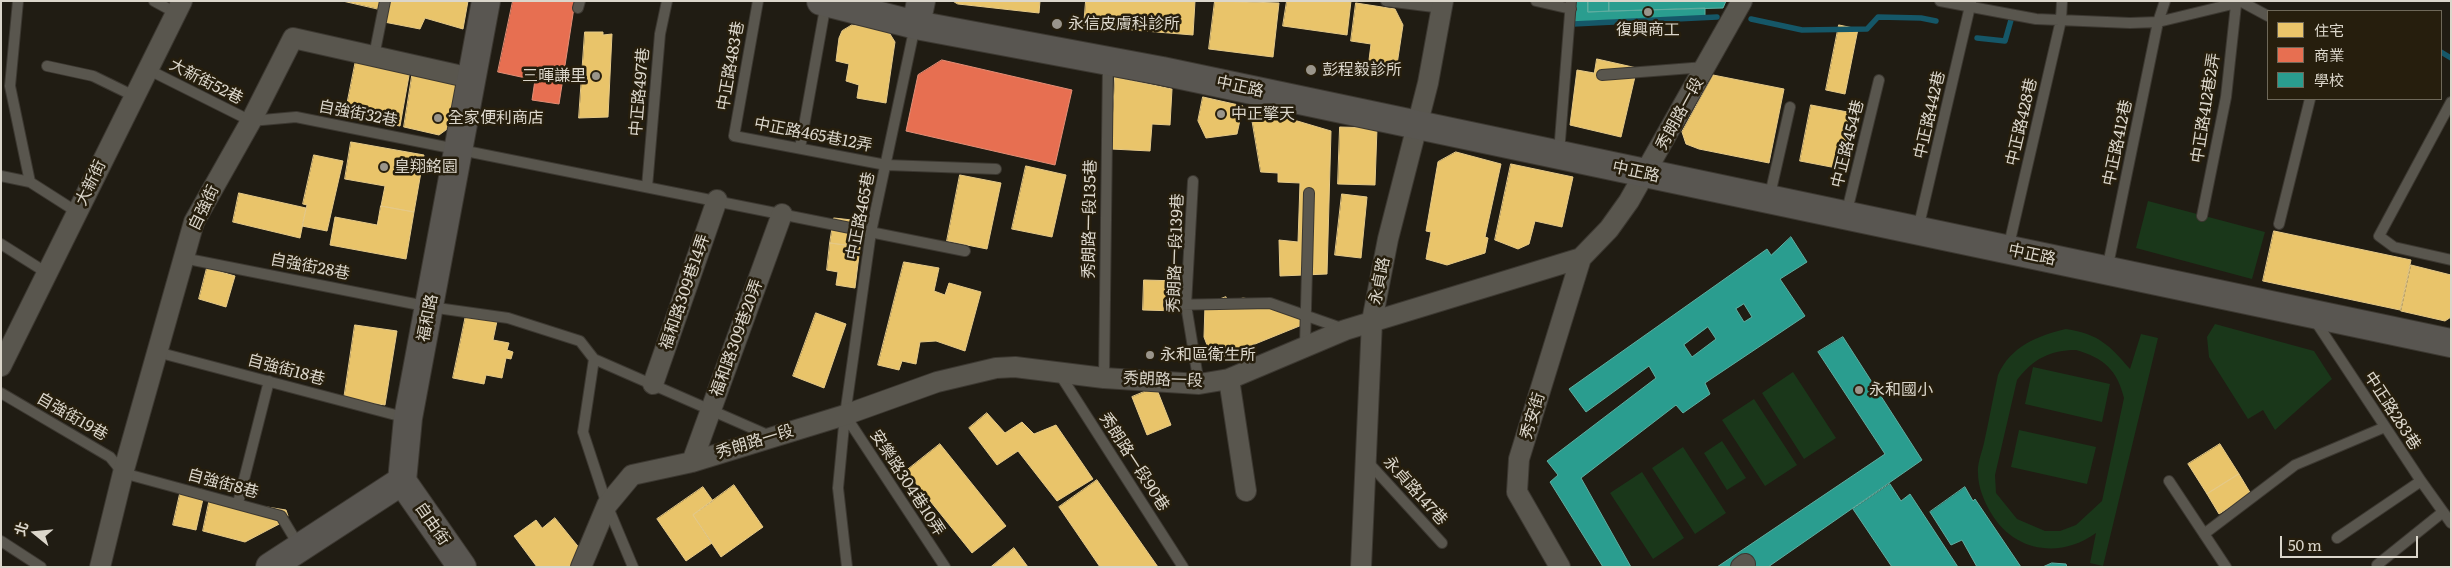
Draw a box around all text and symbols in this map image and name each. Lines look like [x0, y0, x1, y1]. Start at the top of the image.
marker: 復興商工 [1642, 6, 1654, 18]
legend [2267, 10, 2442, 100]
place label: 永信皮膚科診所 [1068, 14, 1180, 34]
marker: 永信皮膚科診所 [1050, 17, 1064, 31]
text: 住宅 [2314, 18, 2344, 41]
street label: 中正路483巷 [714, 20, 748, 112]
place label: 復興商工 [1616, 20, 1680, 40]
text: 商業 [2314, 43, 2344, 66]
street label: 中正路497巷 [627, 47, 653, 137]
street label: 中正路412巷2弄 [2188, 51, 2224, 165]
street label: 大新街52巷 [166, 55, 246, 109]
place label: 彭程毅診所 [1322, 60, 1402, 80]
marker: 彭程毅診所 [1304, 63, 1318, 77]
place label: 三暉謙里 [522, 66, 586, 86]
text: 學校 [2314, 68, 2344, 91]
street label: 中正路442巷 [1911, 69, 1949, 161]
marker: 三暉謙里 [590, 70, 602, 82]
street label: 中正路 [1215, 73, 1265, 101]
street label: 秀朗路一段 [1652, 74, 1708, 154]
street label: 中正路428巷 [2003, 76, 2041, 168]
street label: 自強街32巷 [317, 97, 399, 131]
street label: 中正路454巷 [1828, 98, 1868, 190]
street label: 中正路412巷 [2100, 98, 2136, 188]
place label: 中正擎天 [1231, 104, 1295, 124]
place label: 全家便利商店 [448, 108, 544, 128]
marker: 中正擎天 [1215, 108, 1227, 120]
marker: 全家便利商店 [432, 112, 444, 124]
street label: 中正路465巷12弄 [752, 114, 874, 156]
street label: 大新街 [72, 157, 110, 209]
place label: 皇翔銘園 [394, 157, 458, 177]
street label: 中正路 [1611, 158, 1661, 186]
street label: 秀朗路一段135巷 [1079, 159, 1101, 279]
marker: 皇翔銘園 [378, 161, 390, 173]
street label: 中正路465巷 [843, 170, 879, 262]
street label: 自強街 [185, 182, 223, 234]
street label: 秀朗路一段139巷 [1164, 193, 1188, 313]
street label: 福和路309巷14弄 [656, 232, 714, 352]
street label: 中正路 [2007, 241, 2057, 269]
street label: 自強街28巷 [268, 250, 352, 284]
street label: 永貞路 [1366, 256, 1394, 306]
street label: 福和路309巷20弄 [707, 277, 767, 399]
street label: 福和路 [414, 293, 442, 343]
place label: 永和區衛生所 [1160, 345, 1256, 365]
marker: 永和區衛生所 [1144, 349, 1156, 361]
street label: 自強街18巷 [245, 350, 327, 390]
street label: 中正路283巷 [2360, 368, 2424, 454]
street label: 秀朗路一段 [1123, 369, 1203, 391]
place label: 永和國小 [1869, 380, 1933, 400]
marker: 永和國小 [1853, 384, 1865, 396]
street label: 自強街19巷 [33, 389, 111, 445]
street label: 秀安街 [1517, 390, 1549, 442]
street label: 秀朗路一段90巷 [1095, 409, 1173, 515]
street label: 秀朗路一段 [714, 421, 796, 463]
street label: 安樂路304巷10弄 [866, 426, 948, 540]
street label: 永貞路147巷 [1379, 453, 1451, 529]
street label: 自強街8巷 [185, 465, 261, 503]
street label: 自由街 [410, 499, 454, 549]
north arrow [10, 508, 60, 558]
text: 北 [9, 519, 32, 538]
scale bar [2282, 526, 2420, 558]
text: 50 m [2288, 533, 2322, 556]

